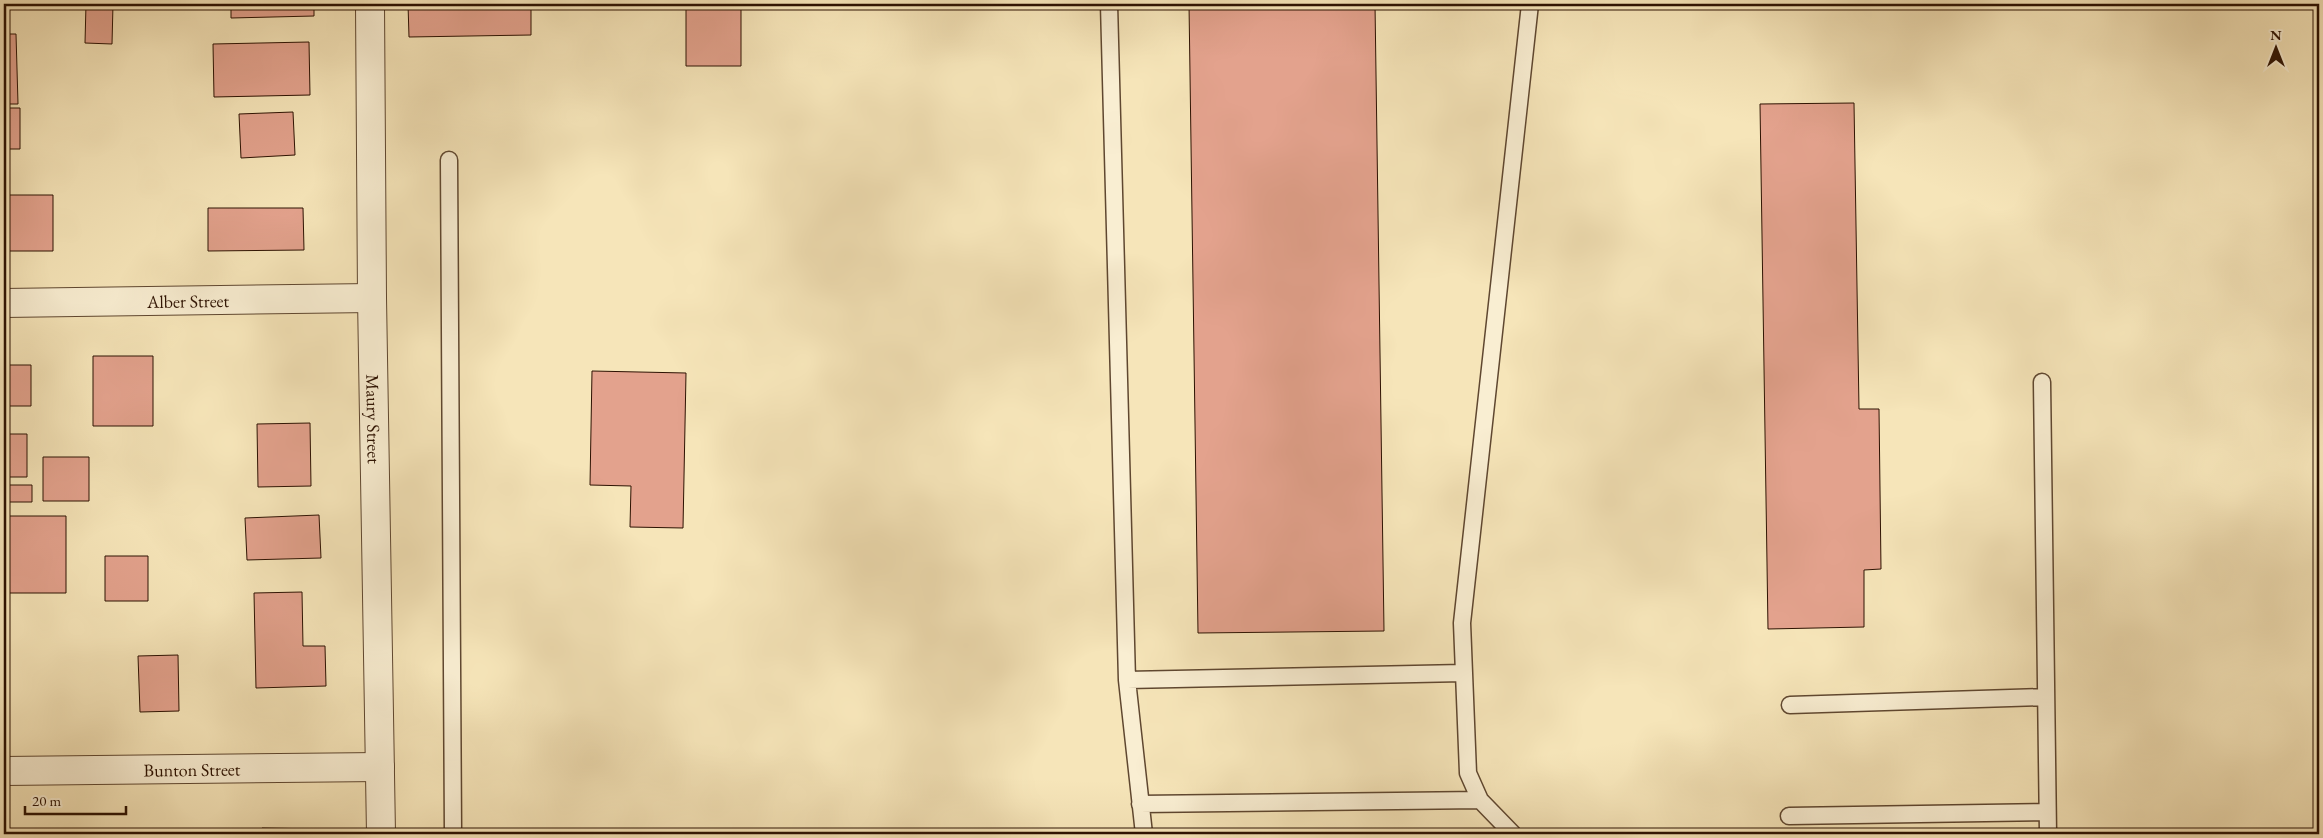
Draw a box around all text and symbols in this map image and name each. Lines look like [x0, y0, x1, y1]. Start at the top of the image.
north arrow [2250, 22, 2300, 72]
text: N [2270, 26, 2282, 44]
street label: Alber Street [146, 288, 230, 313]
street label: Maury Street [362, 374, 386, 464]
street label: Bunton Street [143, 757, 241, 781]
scale bar [25, 783, 126, 815]
text: 20 m [32, 791, 61, 810]

